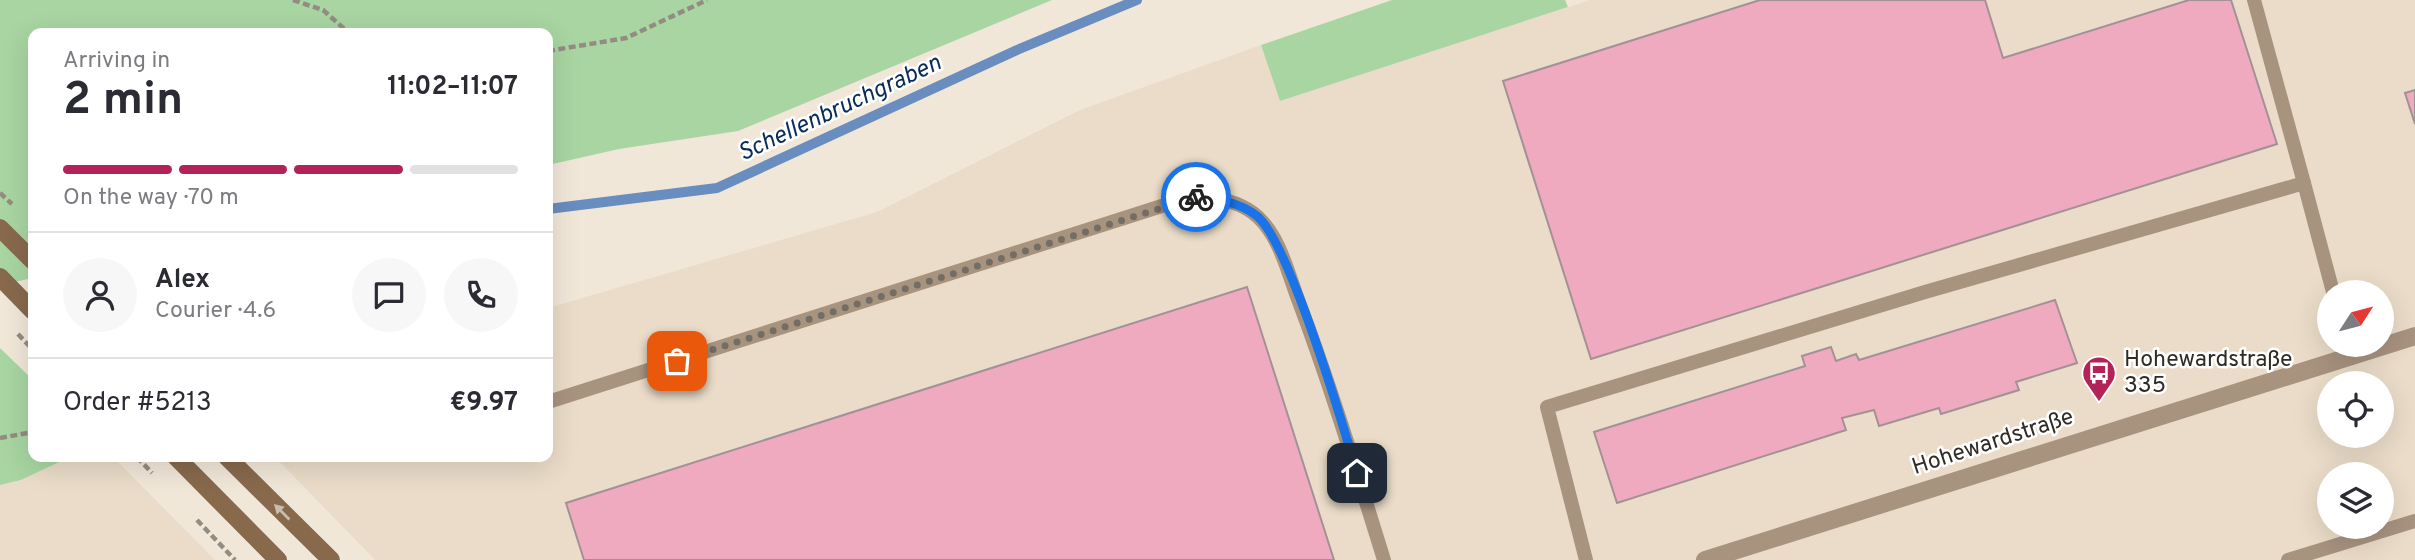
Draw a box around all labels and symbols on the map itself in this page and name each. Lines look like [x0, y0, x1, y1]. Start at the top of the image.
water label: Schellenbruchgraben [734, 49, 946, 169]
courier [1161, 162, 1231, 232]
north arrow [2317, 280, 2394, 357]
pin [647, 331, 707, 391]
place label: Hohewardstraße 335 [2124, 346, 2292, 401]
bus stop icon: Hohewardstraße 335 [2080, 354, 2118, 403]
street label: Hohewardstraße [1908, 403, 2078, 483]
pin [1327, 443, 1387, 503]
one-way arrow [274, 503, 291, 520]

